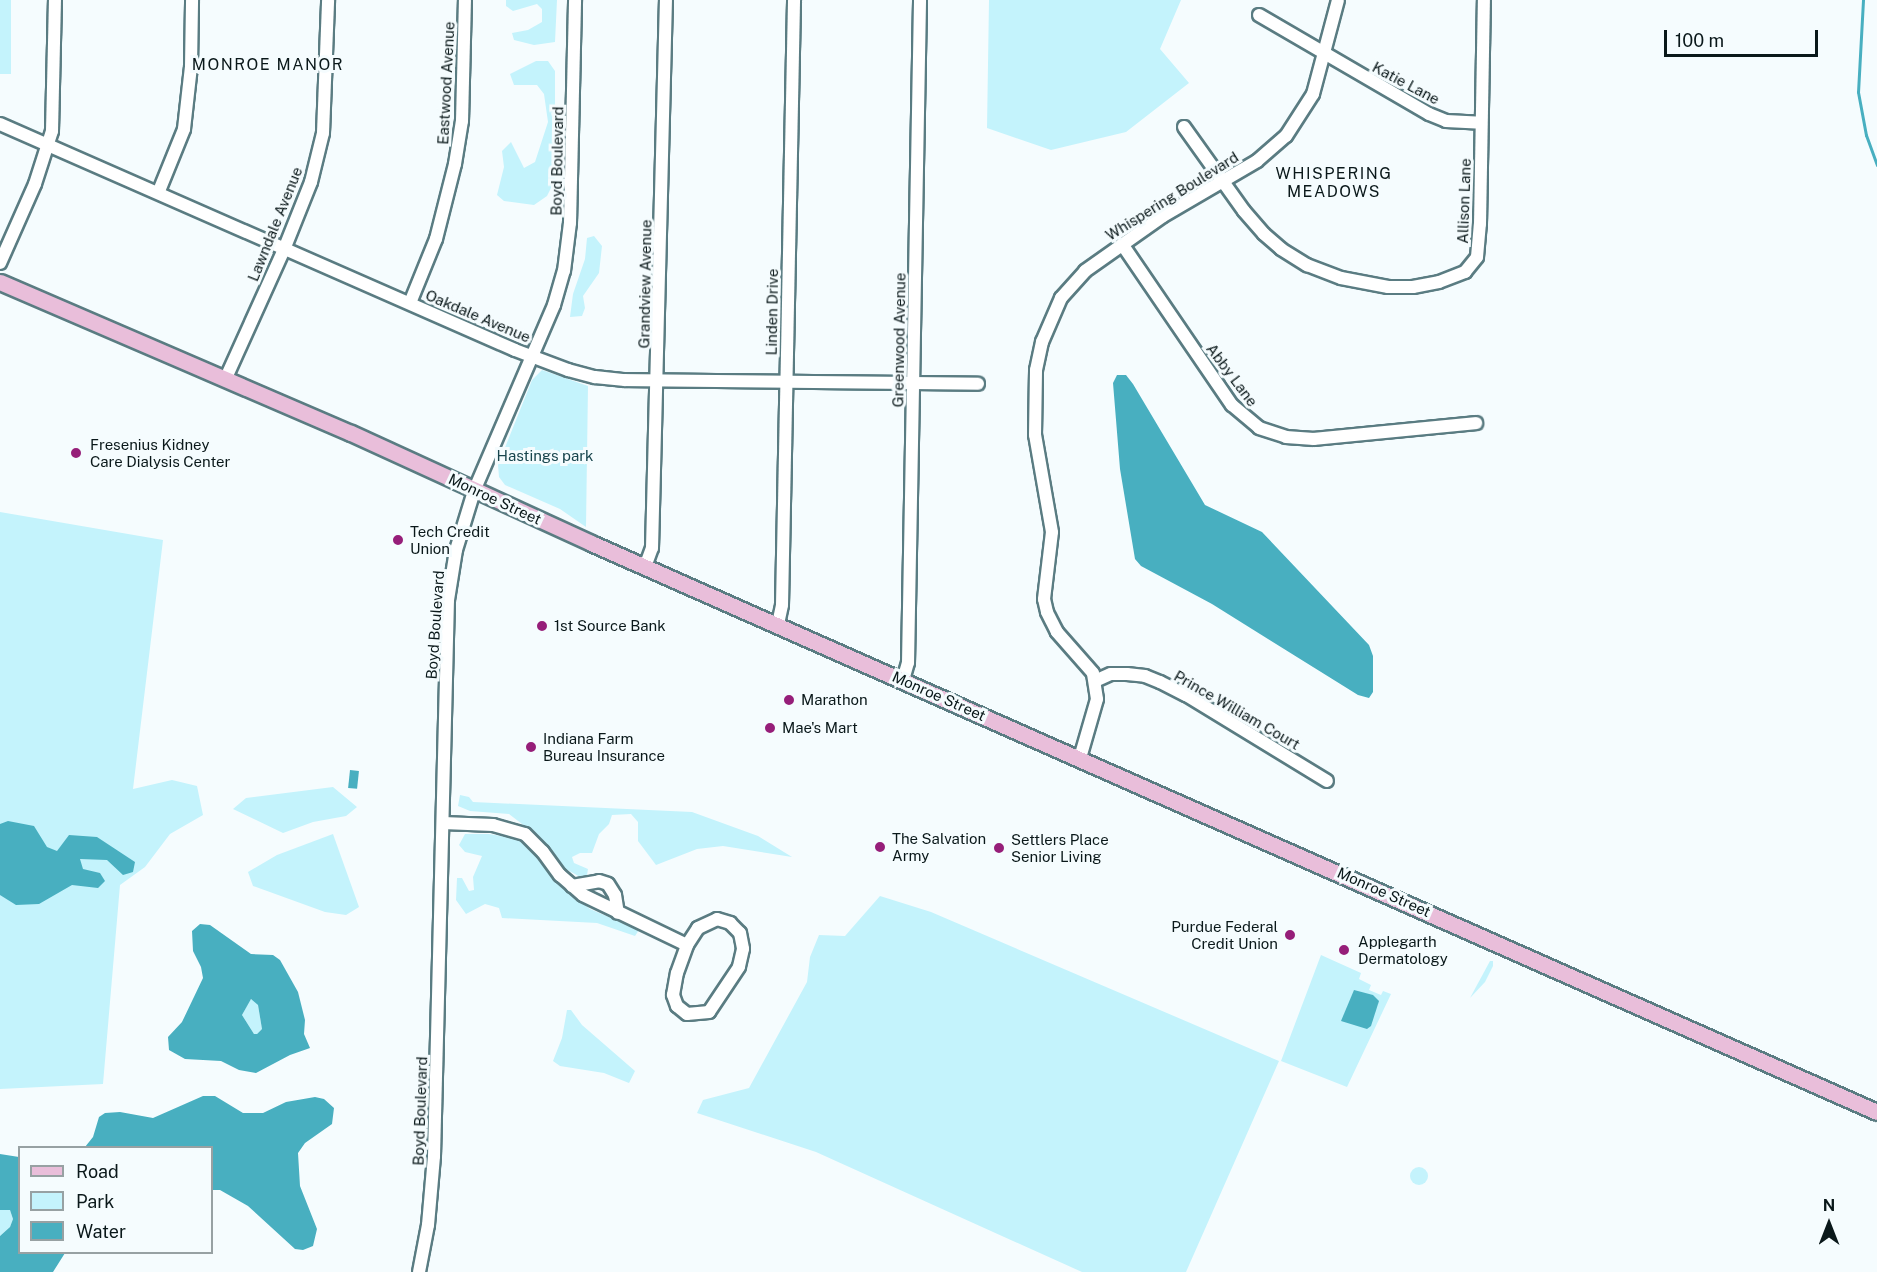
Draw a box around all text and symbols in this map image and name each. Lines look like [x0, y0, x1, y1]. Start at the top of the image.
scale bar [1667, 18, 1822, 56]
street label: Eastwood Avenue [434, 21, 458, 145]
text: 100 m [1675, 30, 1724, 51]
district label: MONROE MANOR [192, 55, 344, 75]
street label: Katie Lane [1369, 58, 1443, 108]
street label: Boyd Boulevard [547, 106, 567, 216]
street label: Whispering Boulevard [1102, 148, 1242, 244]
street label: Allison Lane [1454, 158, 1474, 244]
street label: Lawndale Avenue [244, 164, 306, 284]
district label: WHISPERING MEADOWS [1275, 164, 1393, 202]
street label: Grandview Avenue [635, 219, 655, 349]
street label: Linden Drive [762, 268, 782, 356]
street label: Greenwood Avenue [889, 272, 909, 408]
street label: Oakdale Avenue [423, 286, 533, 346]
street label: Abby Lane [1203, 340, 1261, 410]
place label: Fresenius Kidney Care Dialysis Center [90, 435, 231, 470]
marker: Fresenius Kidney Care Dialysis Center [67, 444, 85, 462]
park label: Hastings park [496, 447, 594, 465]
street label: Monroe Street [446, 470, 544, 528]
place label: Tech Credit Union [410, 522, 490, 557]
marker: Tech Credit Union [391, 533, 405, 547]
street label: Boyd Boulevard [422, 570, 448, 680]
place label: 1st Source Bank [554, 617, 666, 635]
marker: 1st Source Bank [535, 619, 549, 633]
street label: Monroe Street [889, 667, 989, 725]
street label: Prince William Court [1171, 667, 1303, 753]
place label: Marathon [801, 691, 868, 709]
marker: Marathon [782, 693, 796, 707]
place label: Mae's Mart [782, 719, 858, 737]
marker: Mae's Mart [763, 721, 777, 735]
place label: Indiana Farm Bureau Insurance [543, 729, 665, 764]
marker: Indiana Farm Bureau Insurance [524, 740, 538, 754]
place label: The Salvation Army [892, 829, 986, 864]
place label: Settlers Place Senior Living [1011, 830, 1109, 865]
marker: The Salvation Army [873, 840, 887, 854]
marker: Settlers Place Senior Living [992, 841, 1006, 855]
street label: Monroe Street [1334, 863, 1434, 921]
place label: Purdue Federal Credit Union [1171, 917, 1278, 952]
marker: Purdue Federal Credit Union [1283, 928, 1297, 942]
place label: Applegarth Dermatology [1358, 932, 1448, 967]
marker: Applegarth Dermatology [1335, 941, 1353, 959]
street label: Boyd Boulevard [409, 1056, 431, 1166]
legend [18, 1146, 213, 1254]
text: Road [76, 1161, 119, 1182]
text: Park [76, 1191, 114, 1212]
north arrow [1799, 1194, 1859, 1254]
text: N [1823, 1196, 1835, 1215]
text: Water [76, 1221, 126, 1242]

